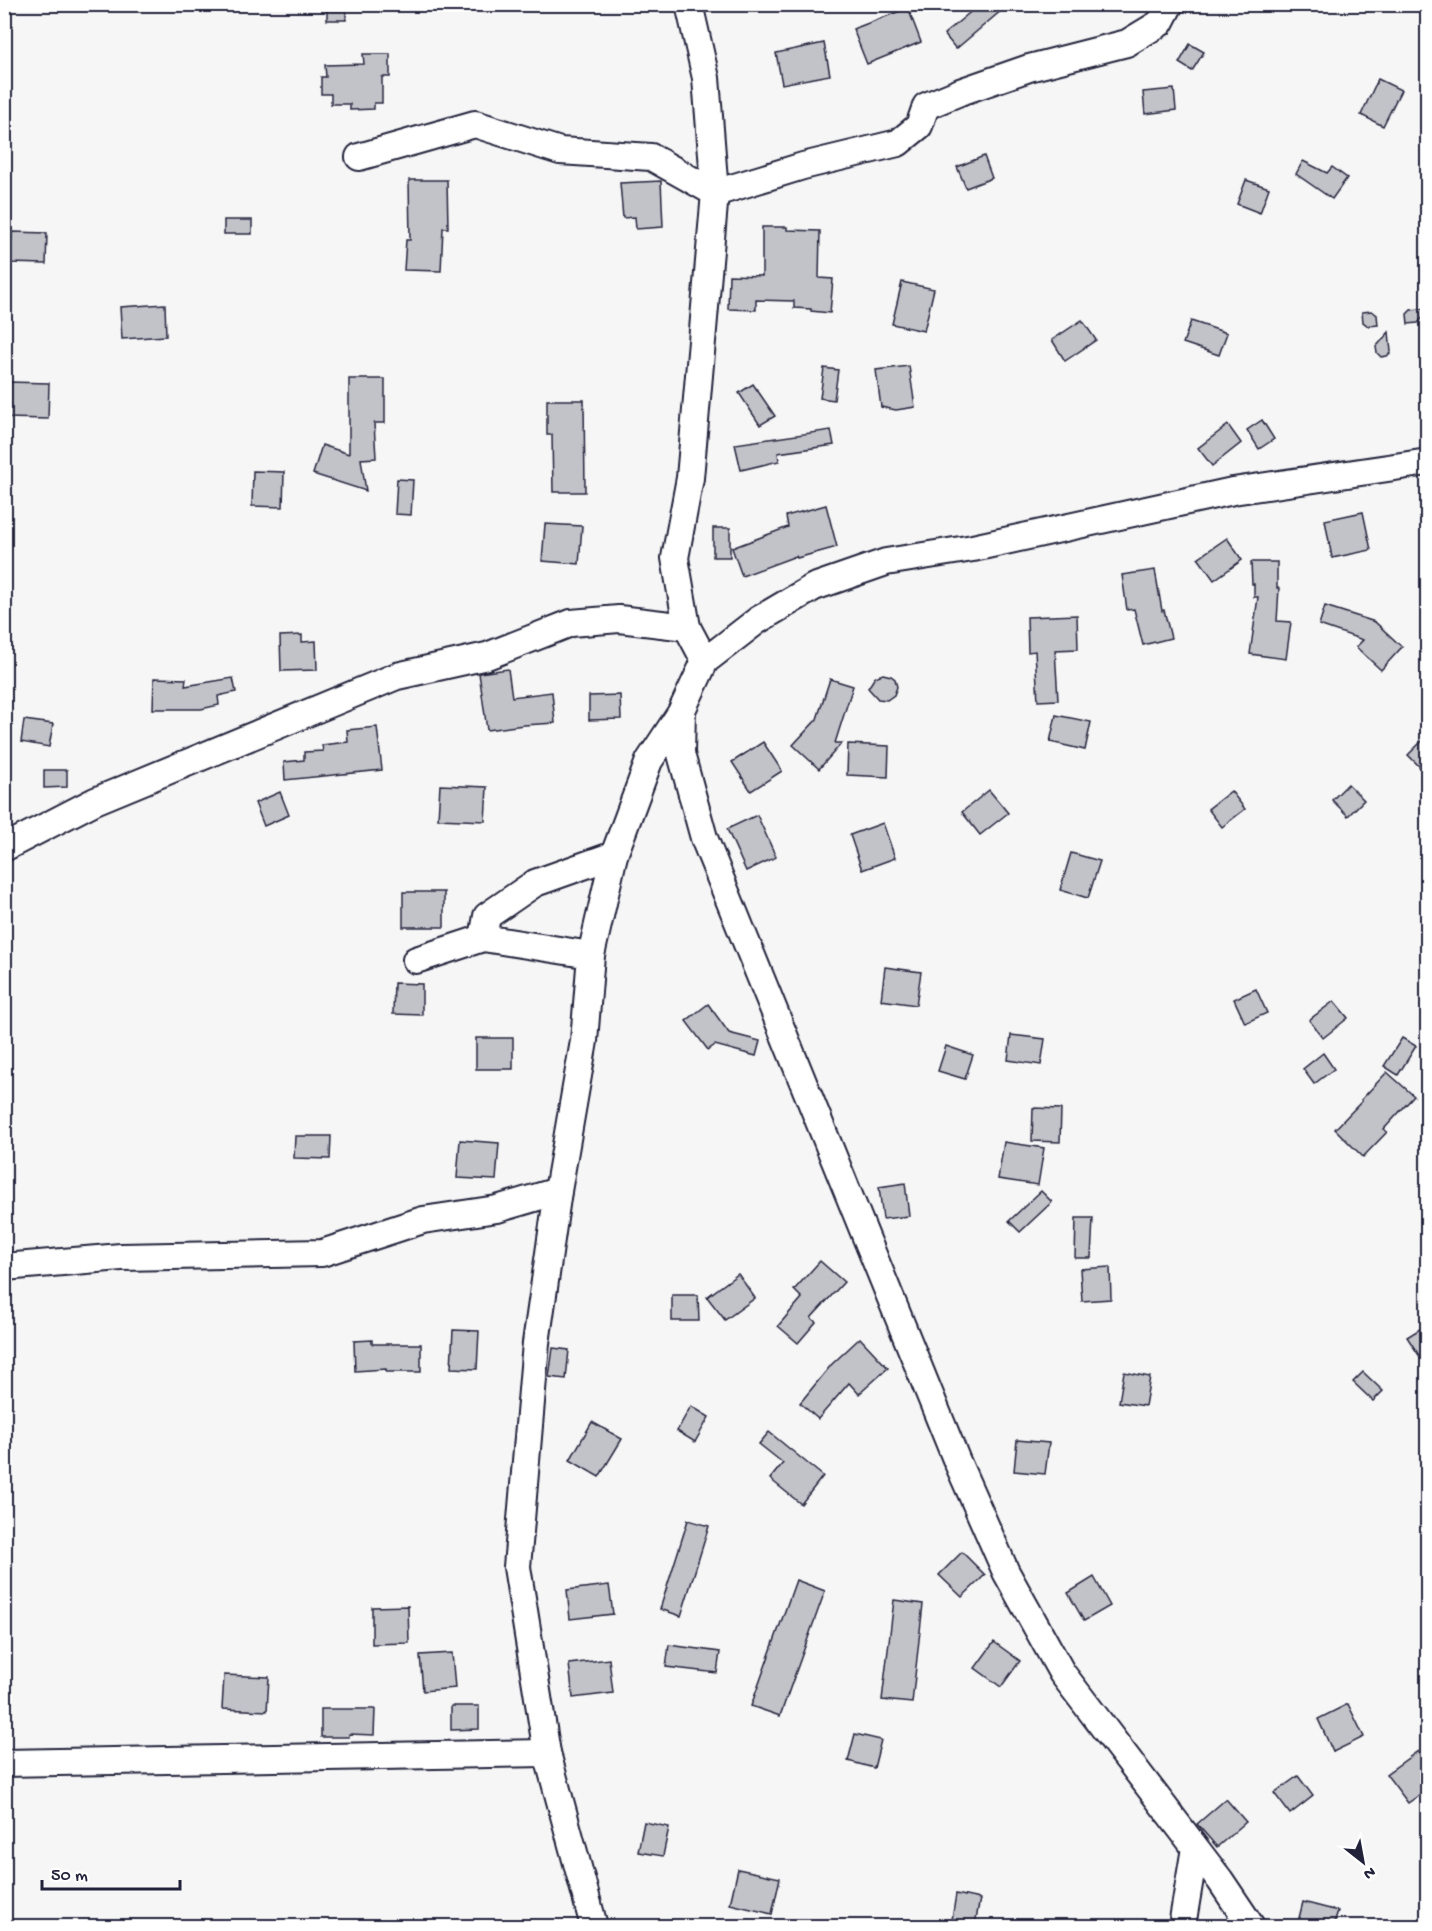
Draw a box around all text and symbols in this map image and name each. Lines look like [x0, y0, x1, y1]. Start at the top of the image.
north arrow [1333, 1832, 1393, 1892]
scale bar [42, 1853, 180, 1891]
text: N [1359, 1861, 1378, 1883]
text: 50 m [51, 1866, 88, 1887]

